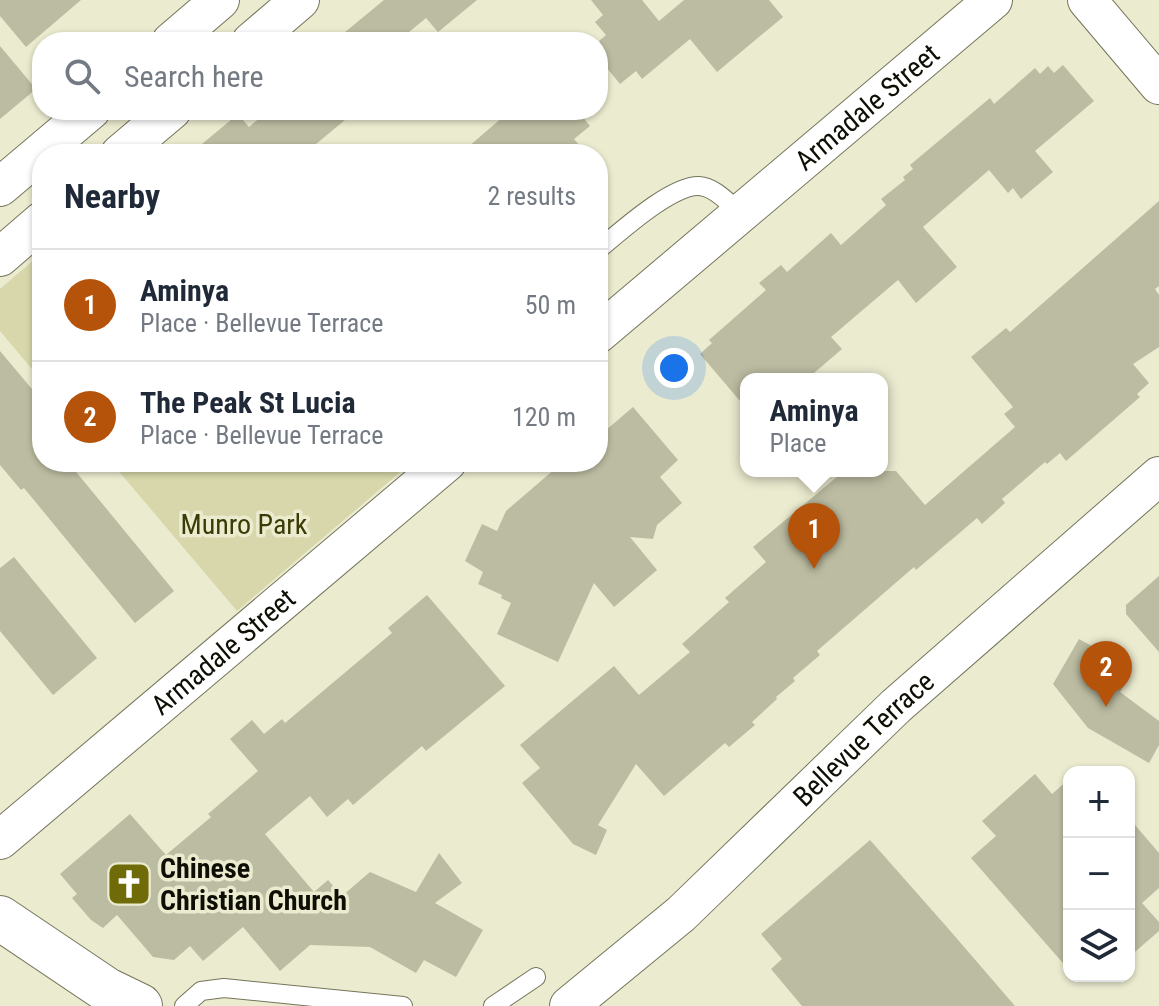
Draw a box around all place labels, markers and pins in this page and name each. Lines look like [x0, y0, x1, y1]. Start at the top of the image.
pin: 1 [788, 503, 840, 569]
pin: 2 [1080, 641, 1132, 707]
place label: Chinese Christian Church [160, 852, 347, 917]
church icon: Chinese Christian Church [105, 860, 153, 908]

